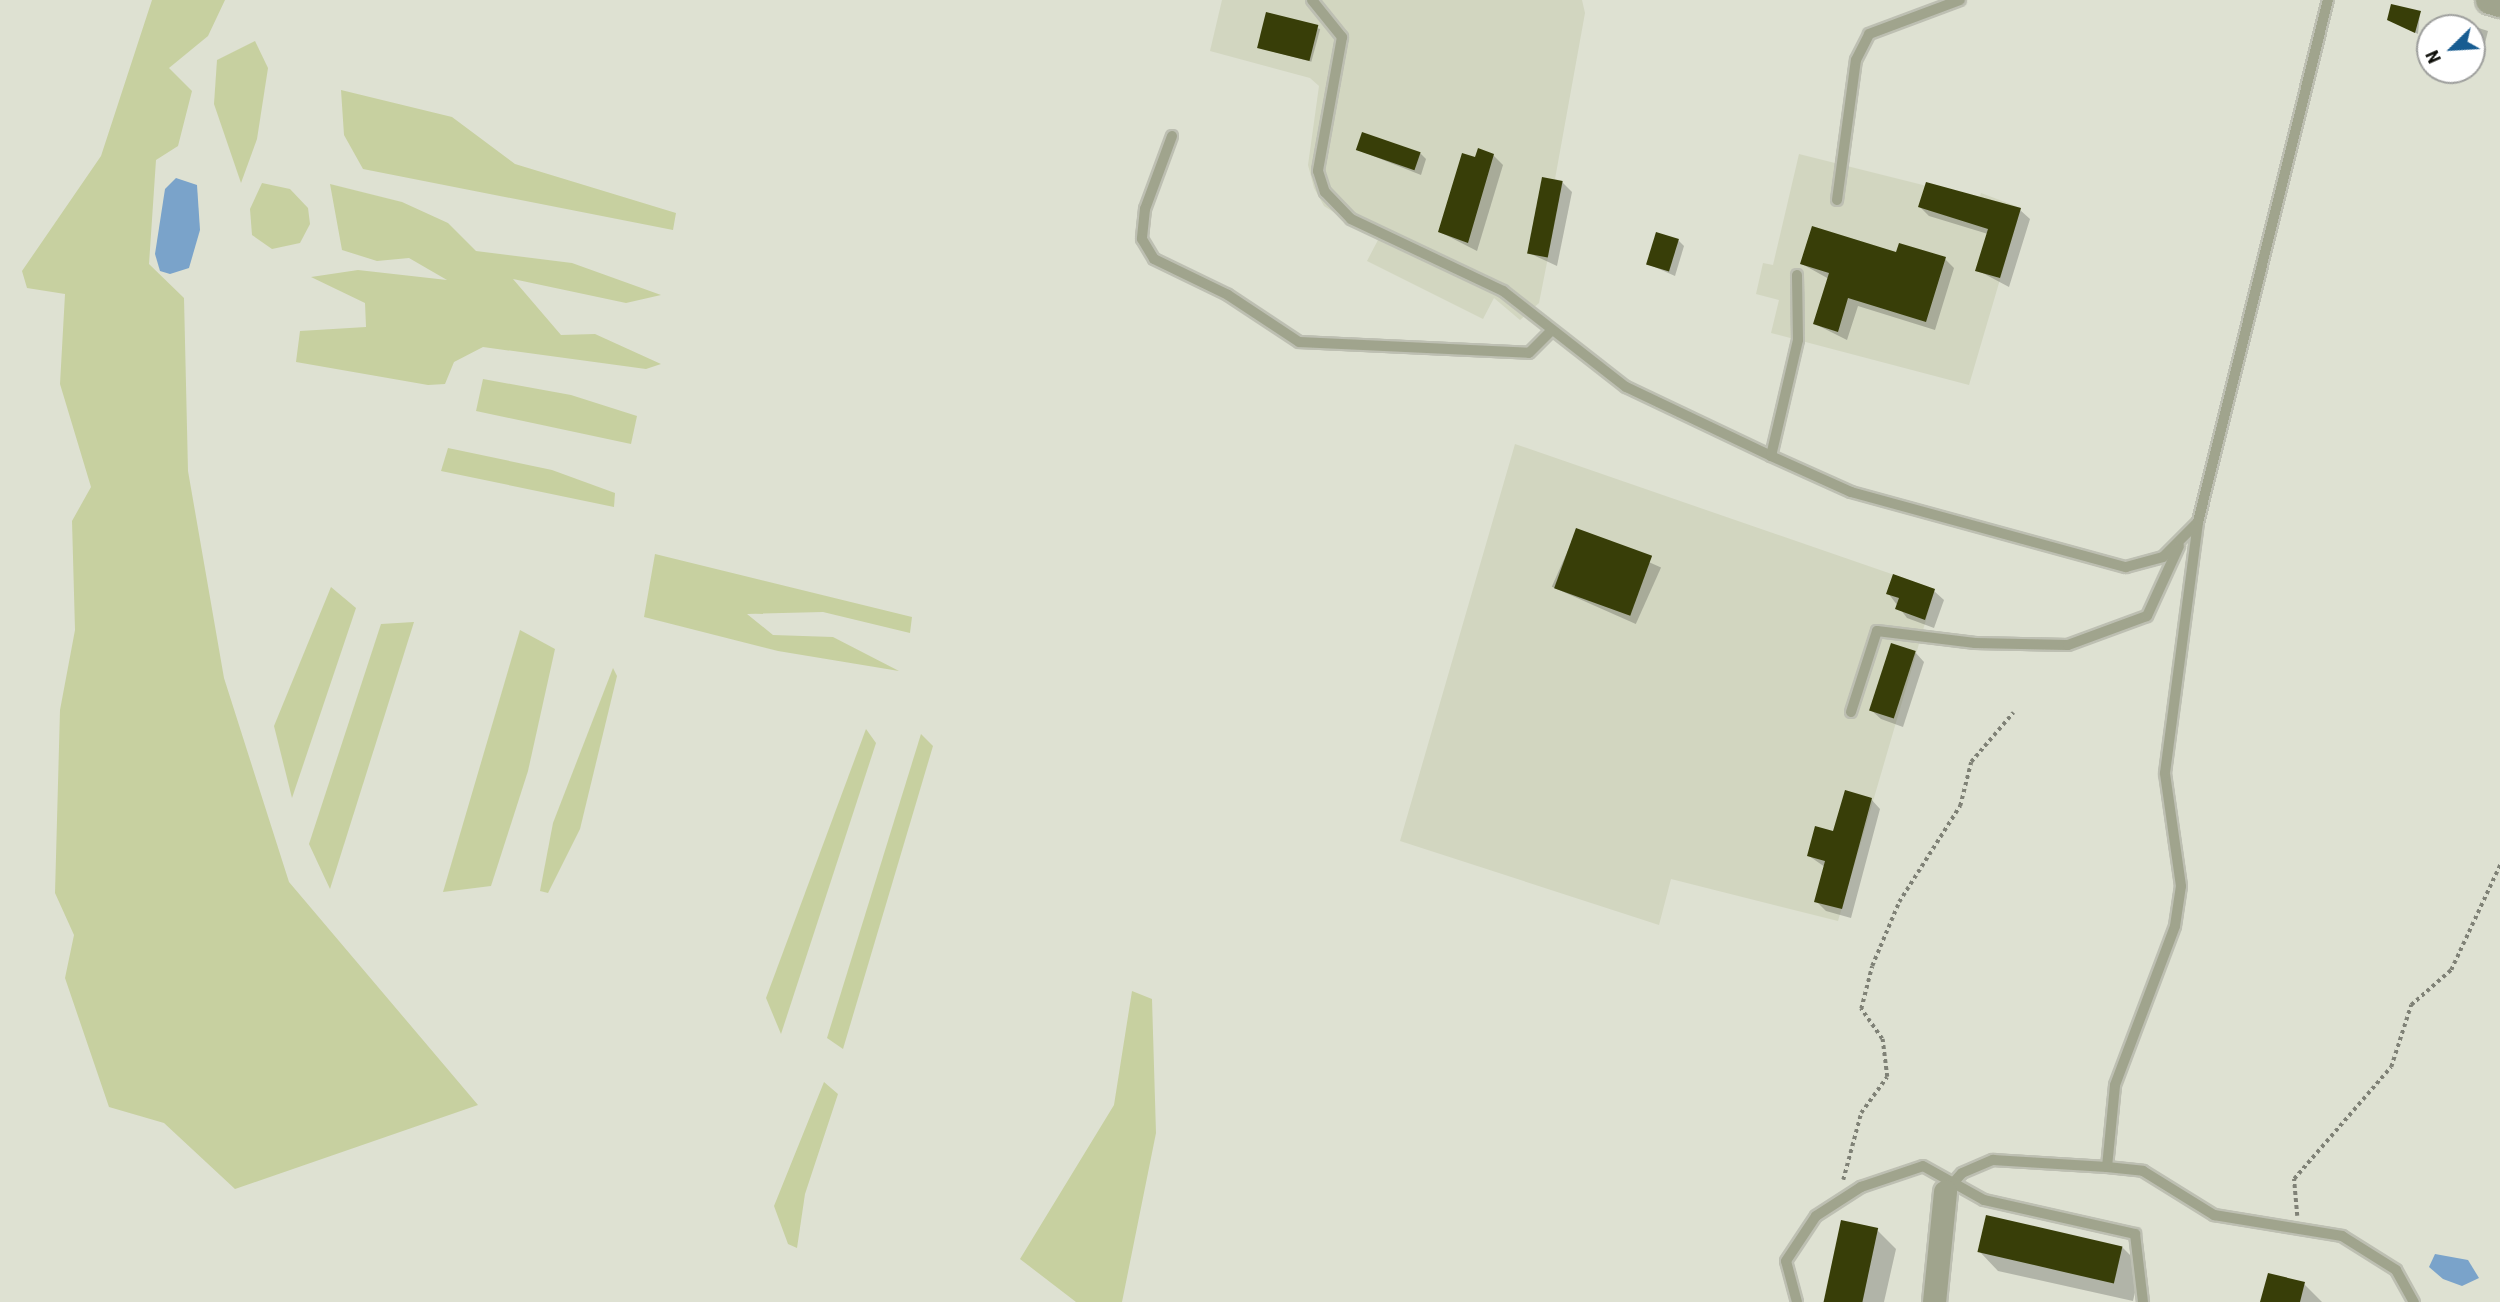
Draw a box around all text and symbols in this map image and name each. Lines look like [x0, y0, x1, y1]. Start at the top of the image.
north arrow [2416, 14, 2486, 84]
text: N [2420, 47, 2446, 67]

